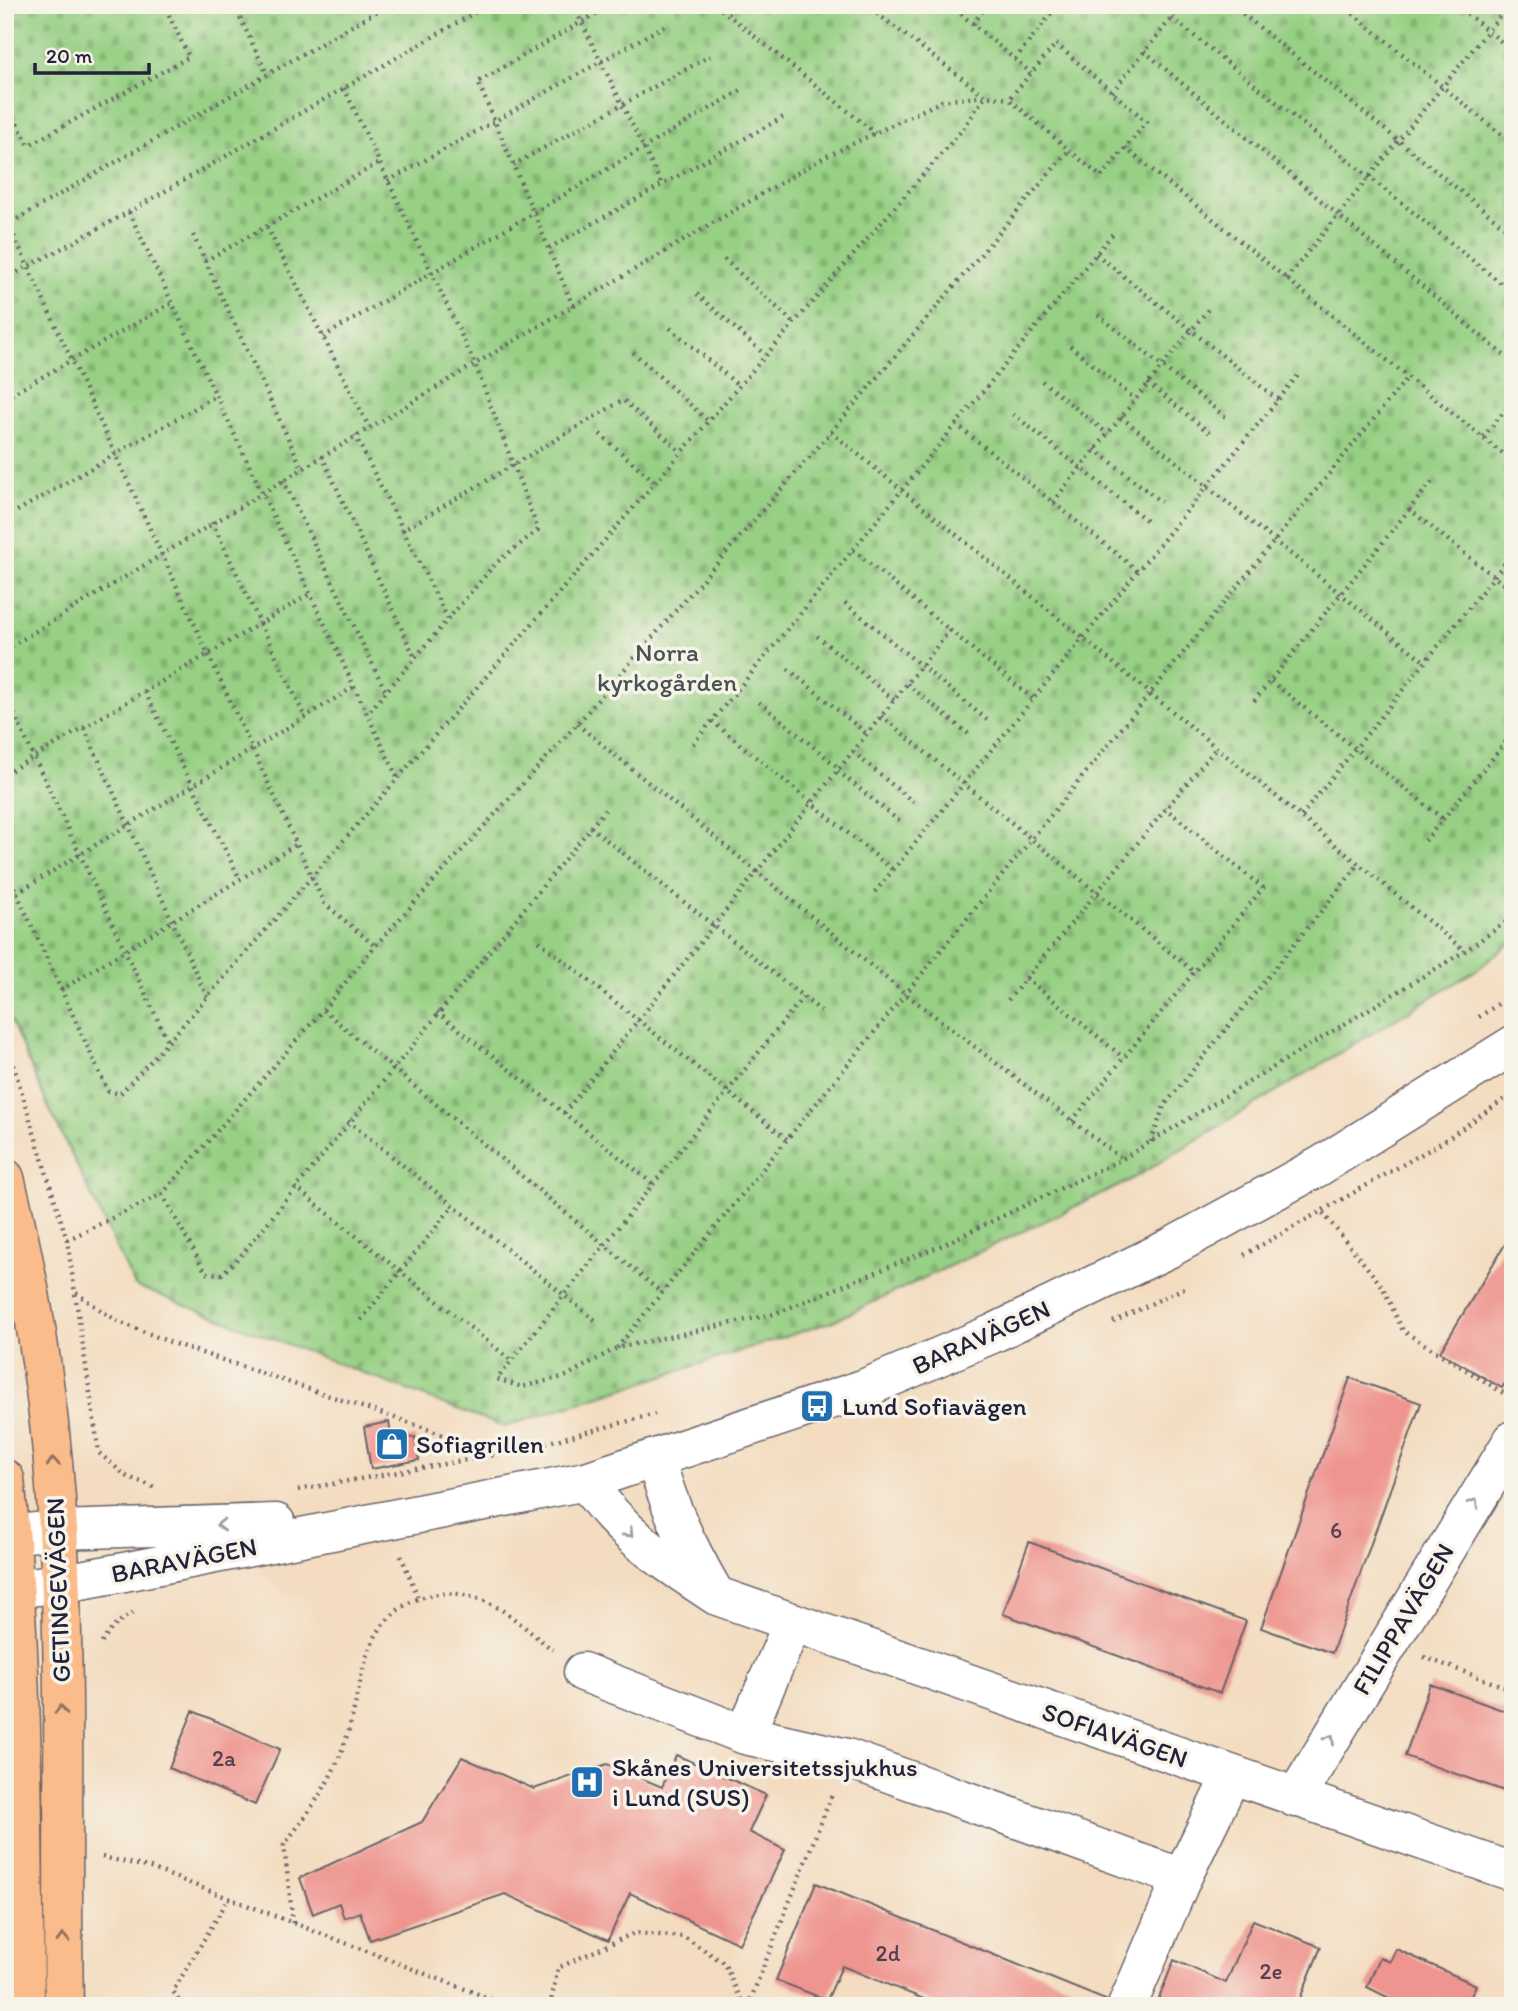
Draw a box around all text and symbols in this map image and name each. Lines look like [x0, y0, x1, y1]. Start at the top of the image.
scale bar [35, 32, 149, 76]
text: 20 m [46, 43, 93, 68]
park label: Norra kyrkogården [597, 636, 737, 698]
street label: BARAVÄGEN [907, 1292, 1055, 1382]
bus stop icon: Lund Sofiavägen [798, 1387, 836, 1425]
place label: Lund Sofiavägen [842, 1390, 1027, 1422]
shop icon: Sofiagrillen [373, 1425, 411, 1463]
place label: Sofiagrillen [416, 1428, 544, 1460]
one-way arrow [46, 1456, 61, 1467]
street label: GETINGEVÄGEN [39, 1497, 77, 1683]
one-way arrow [1465, 1498, 1478, 1511]
house number: 6 [1330, 1516, 1342, 1544]
one-way arrow [215, 1517, 226, 1532]
one-way arrow [621, 1524, 634, 1537]
street label: BARAVÄGEN [108, 1530, 260, 1590]
street label: FILIPPAVÄGEN [1345, 1537, 1461, 1701]
street label: SOFIAVÄGEN [1038, 1695, 1192, 1775]
one-way arrow [53, 1704, 69, 1715]
one-way arrow [1322, 1734, 1335, 1747]
house number: 2a [212, 1744, 236, 1772]
place label: Skånes Universitetssjukhus i Lund (SUS) [612, 1751, 918, 1813]
hospital icon: Skånes Universitetssjukhus i Lund (SUS) [568, 1763, 606, 1801]
one-way arrow [55, 1932, 70, 1943]
house number: 2d [876, 1939, 901, 1967]
house number: 2e [1259, 1957, 1283, 1985]

